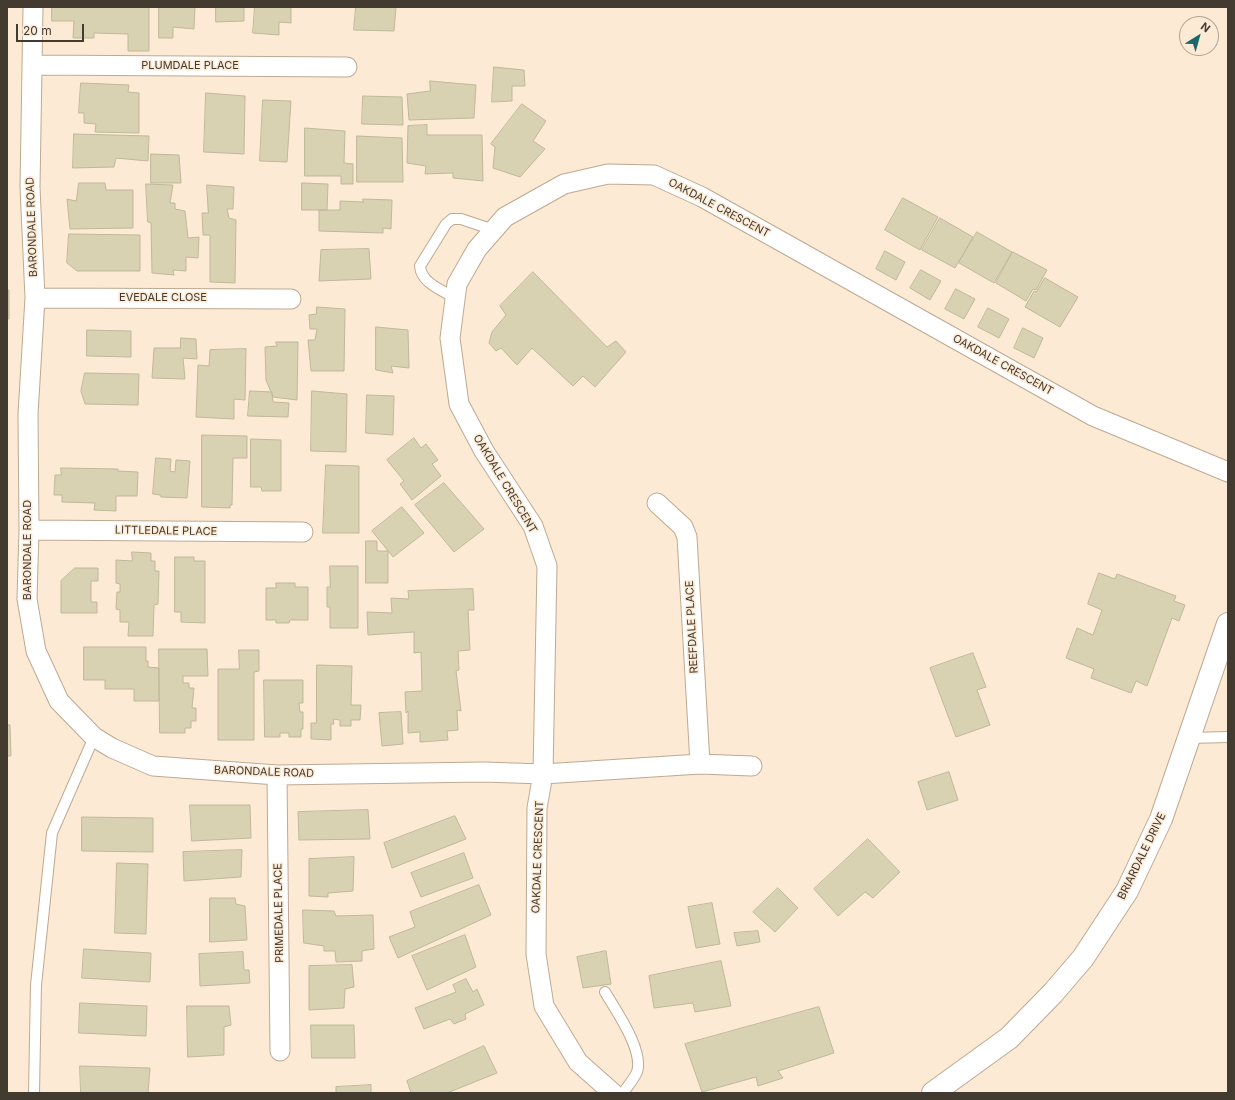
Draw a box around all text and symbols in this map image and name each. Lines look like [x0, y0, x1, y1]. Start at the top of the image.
scale bar [18, 16, 86, 42]
north arrow [1179, 16, 1219, 56]
text: N [1198, 19, 1213, 35]
text: 20 m [23, 23, 52, 38]
street label: PLUMDALE PLACE [141, 59, 239, 73]
street label: OAKDALE CRESCENT [666, 176, 772, 240]
street label: BARONDALE ROAD [24, 177, 40, 277]
street label: EVEDALE CLOSE [119, 291, 207, 305]
street label: OAKDALE CRESCENT [950, 332, 1056, 398]
street label: OAKDALE CRESCENT [470, 432, 540, 536]
street label: BARONDALE ROAD [21, 500, 35, 600]
street label: LITTLEDALE PLACE [115, 524, 217, 538]
street label: REEFDALE PLACE [683, 580, 701, 674]
street label: BARONDALE ROAD [214, 764, 314, 780]
street label: OAKDALE CRESCENT [529, 800, 547, 914]
street label: BRIARDALE DRIVE [1115, 810, 1169, 902]
street label: PRIMEDALE PLACE [272, 863, 286, 963]

